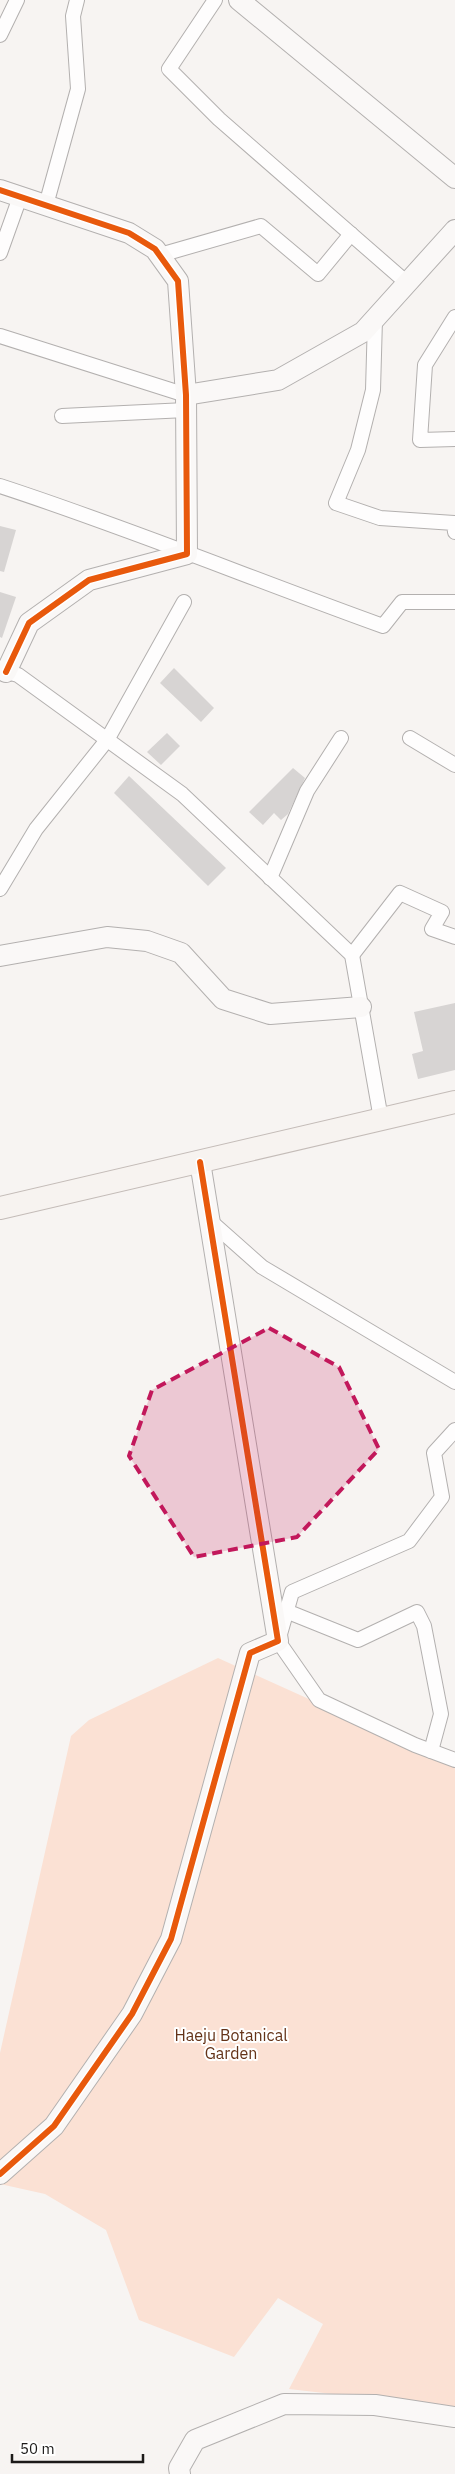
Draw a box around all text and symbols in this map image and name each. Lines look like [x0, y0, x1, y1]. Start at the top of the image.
park label: Haeju Botanical Garden [174, 2025, 288, 2063]
scale bar [12, 2432, 144, 2464]
text: 50 m [20, 2439, 55, 2458]

